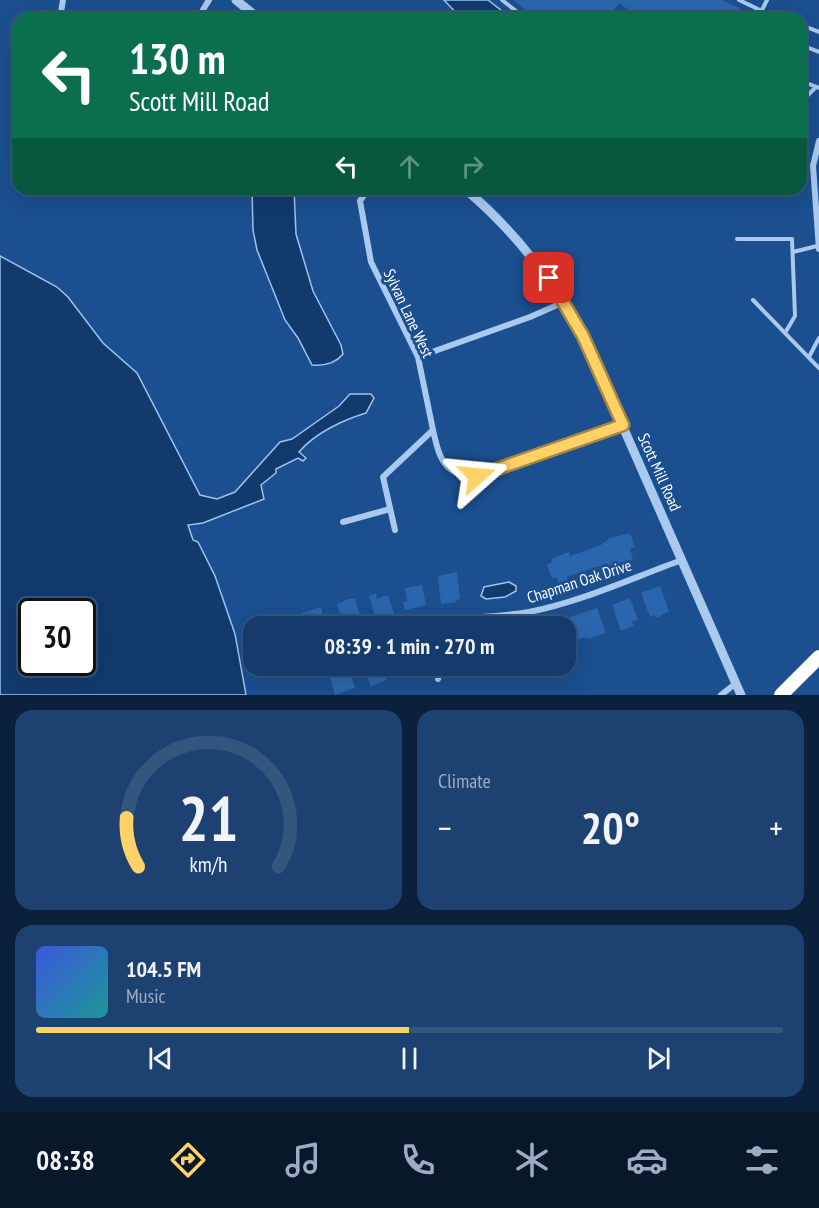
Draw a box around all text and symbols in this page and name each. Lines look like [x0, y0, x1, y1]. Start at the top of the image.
text: 130 m [129, 31, 226, 86]
icon: left [30, 36, 108, 114]
text: Scott Mill Road [129, 84, 269, 118]
icon: left [330, 150, 363, 183]
icon: ahead [393, 150, 426, 183]
icon: right [456, 150, 489, 183]
pin [523, 252, 574, 303]
icon: arrive [532, 261, 565, 294]
street label: Sylvan Lane West [380, 265, 439, 361]
street label: Scott Mill Road [634, 430, 686, 514]
position arrow [445, 444, 509, 508]
street label: Chapman Oak Drive [524, 555, 634, 607]
speed limit sign: 30 [18, 598, 96, 676]
text: 08:39 · 1 min · 270 m [324, 632, 495, 660]
text: Climate [438, 768, 491, 794]
text: 21 [179, 777, 238, 858]
text: 20° [581, 798, 640, 856]
text: − [438, 806, 452, 849]
text: + [769, 806, 783, 849]
text: km/h [189, 850, 228, 878]
text: 104.5 FM [126, 955, 201, 983]
text: Music [126, 983, 166, 1009]
icon: previous [144, 1042, 177, 1075]
icon: pause [393, 1042, 426, 1075]
icon: next [642, 1042, 675, 1075]
icon: directions [167, 1139, 209, 1181]
icon: music [282, 1139, 324, 1181]
icon: phone [397, 1139, 439, 1181]
icon: climate [511, 1139, 553, 1181]
icon: car [626, 1139, 668, 1181]
icon: filters [741, 1139, 783, 1181]
text: 08:38 [36, 1143, 95, 1177]

